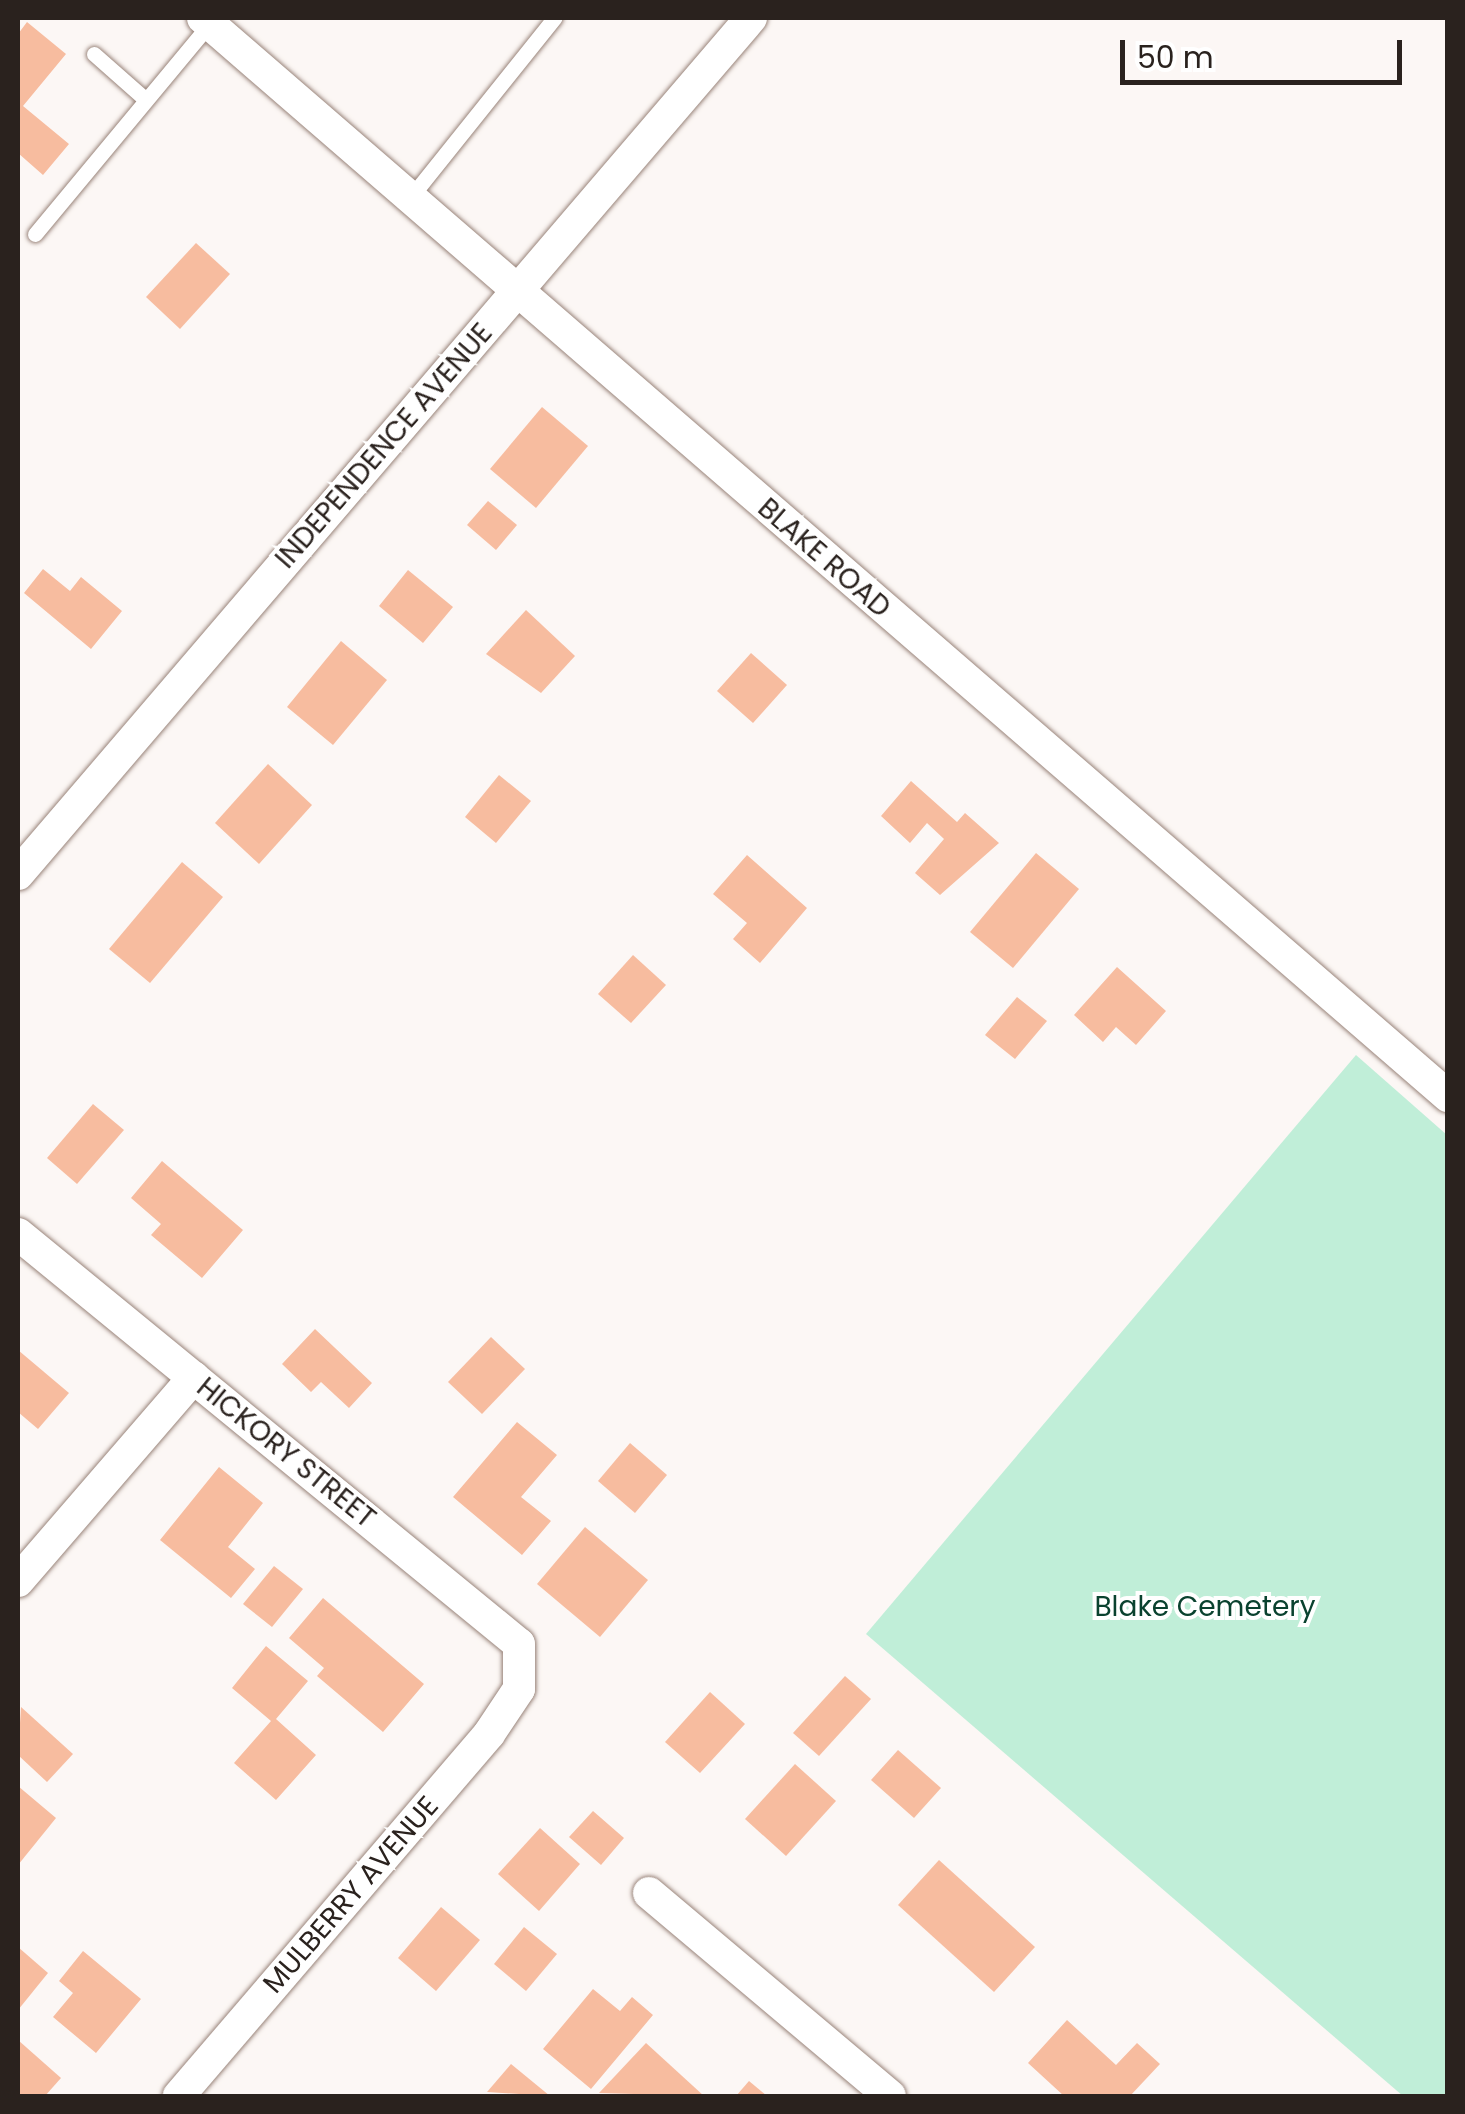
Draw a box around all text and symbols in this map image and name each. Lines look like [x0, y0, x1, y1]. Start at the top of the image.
scale bar [1125, 20, 1408, 82]
text: 50 m [1137, 36, 1214, 79]
street label: INDEPENDENCE AVENUE [269, 317, 499, 575]
street label: BLAKE ROAD [751, 491, 897, 625]
street label: HICKORY STREET [190, 1371, 382, 1535]
park label: Blake Cemetery [1094, 1590, 1316, 1624]
street label: MULBERRY AVENUE [256, 1790, 446, 2000]

